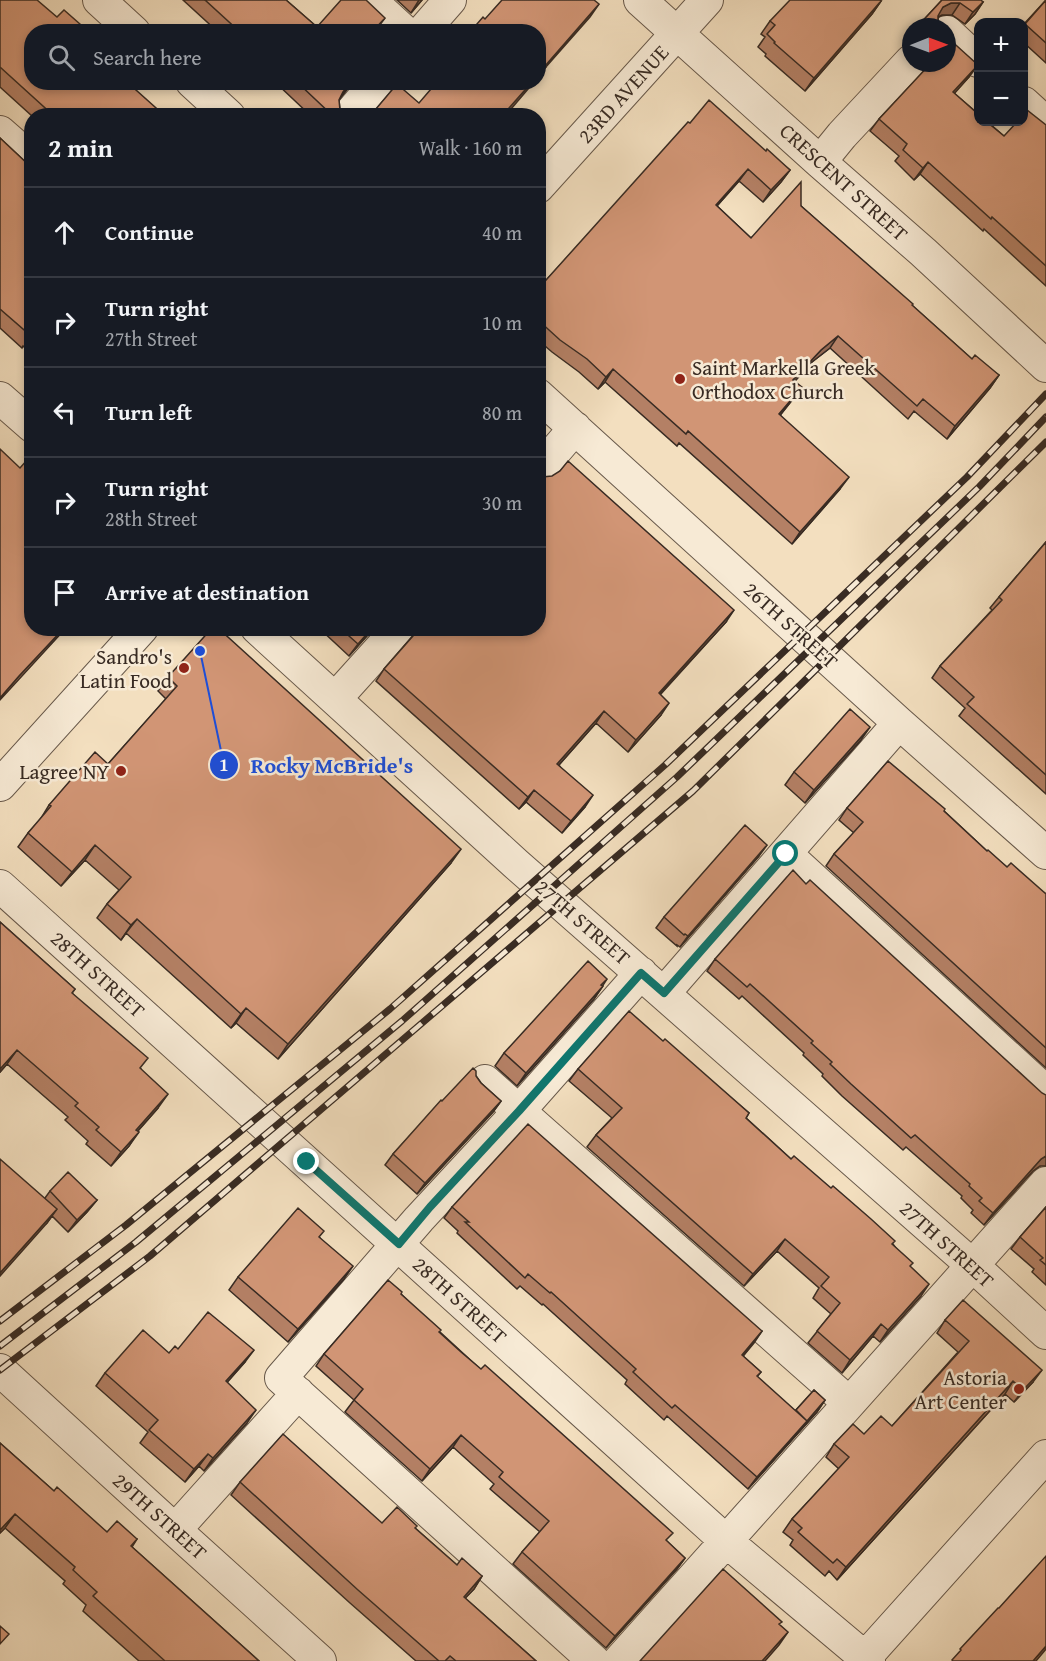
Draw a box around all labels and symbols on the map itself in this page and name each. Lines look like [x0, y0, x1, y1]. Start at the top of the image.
north arrow [902, 18, 956, 72]
street label: 23RD AVENUE [570, 38, 676, 150]
street label: CRESCENT STREET [773, 116, 915, 248]
place label: Saint Markella Greek Orthodox Church [692, 352, 876, 407]
marker: Saint Markella Greek Orthodox Church [673, 372, 687, 386]
street label: 26TH STREET [737, 574, 845, 676]
place label: Sandro's Latin Food [80, 641, 173, 696]
marker: Sandro's Latin Food [177, 661, 191, 675]
callout: Rocky McBride's [209, 745, 426, 785]
text: Rocky McBride's [251, 749, 413, 781]
text: 1 [219, 751, 229, 778]
place label: Lagree NY [19, 756, 109, 787]
marker: Lagree NY [114, 764, 128, 778]
route start [772, 840, 798, 866]
street label: 27TH STREET [528, 872, 638, 972]
street label: 28TH STREET [44, 923, 152, 1025]
route end [293, 1148, 319, 1174]
street label: 27TH STREET [893, 1193, 1001, 1295]
street label: 28TH STREET [406, 1249, 514, 1351]
place label: Astoria Art Center [915, 1362, 1007, 1417]
marker: Astoria Art Center [1012, 1382, 1026, 1396]
street label: 29TH STREET [106, 1465, 214, 1567]

